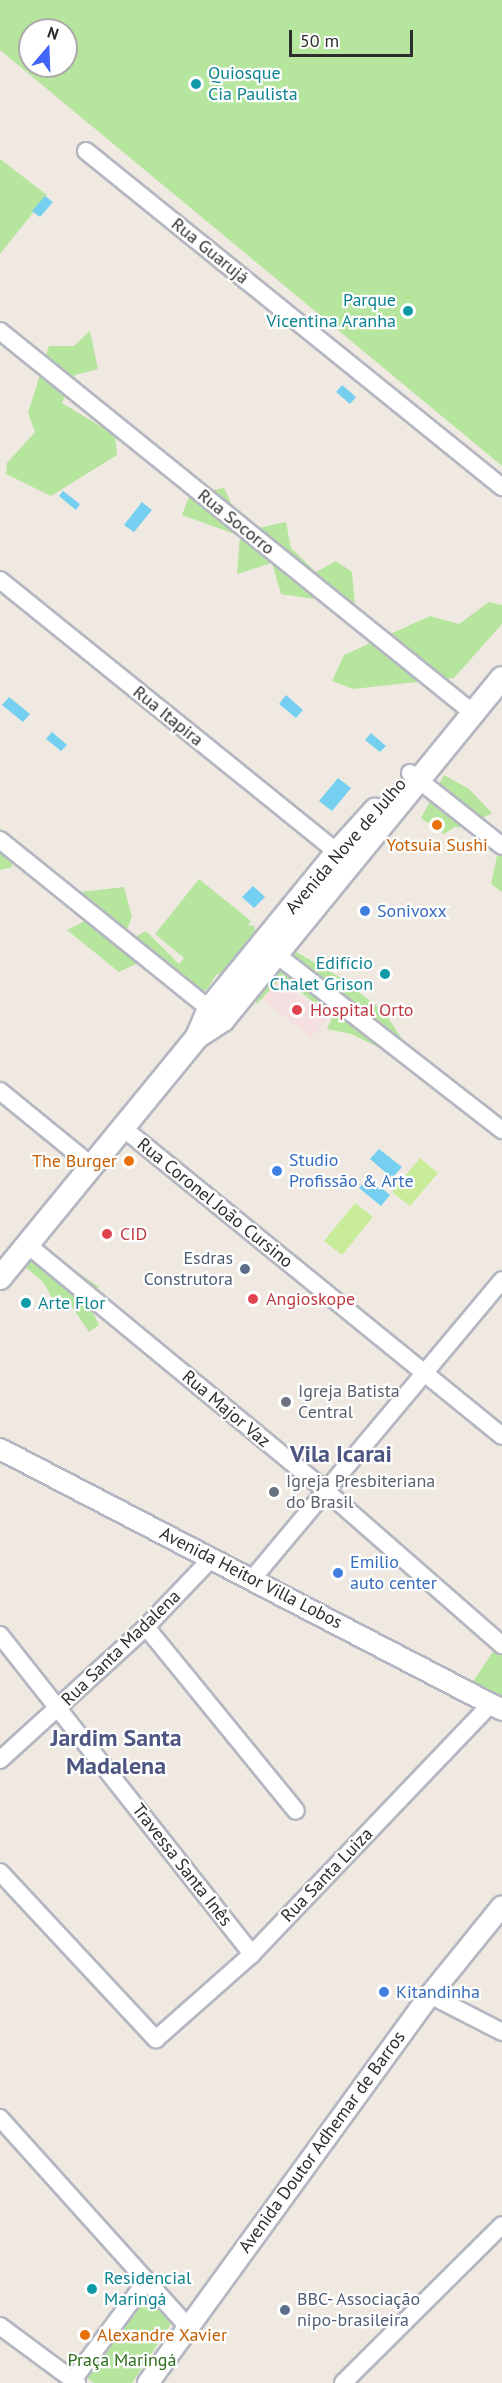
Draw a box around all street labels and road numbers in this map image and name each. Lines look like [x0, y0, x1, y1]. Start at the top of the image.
street label: Rua Guarujá [167, 213, 253, 289]
street label: Rua Socorro [193, 485, 279, 559]
street label: Rua Itapira [129, 681, 207, 751]
street label: Avenida Nove de Julho [281, 774, 411, 918]
street label: Rua Coronel João Cursino [133, 1134, 297, 1272]
street label: Rua Major Vaz [177, 1366, 275, 1452]
street label: Avenida Heitor Villa Lobos [156, 1522, 346, 1634]
street label: Rua Santa Madalena [57, 1586, 185, 1710]
street label: Travessa Santa Inês [127, 1799, 237, 1931]
street label: Rua Santa Luiza [277, 1823, 377, 1927]
street label: Avenida Doutor Adhemar de Barros [234, 2027, 410, 2257]

